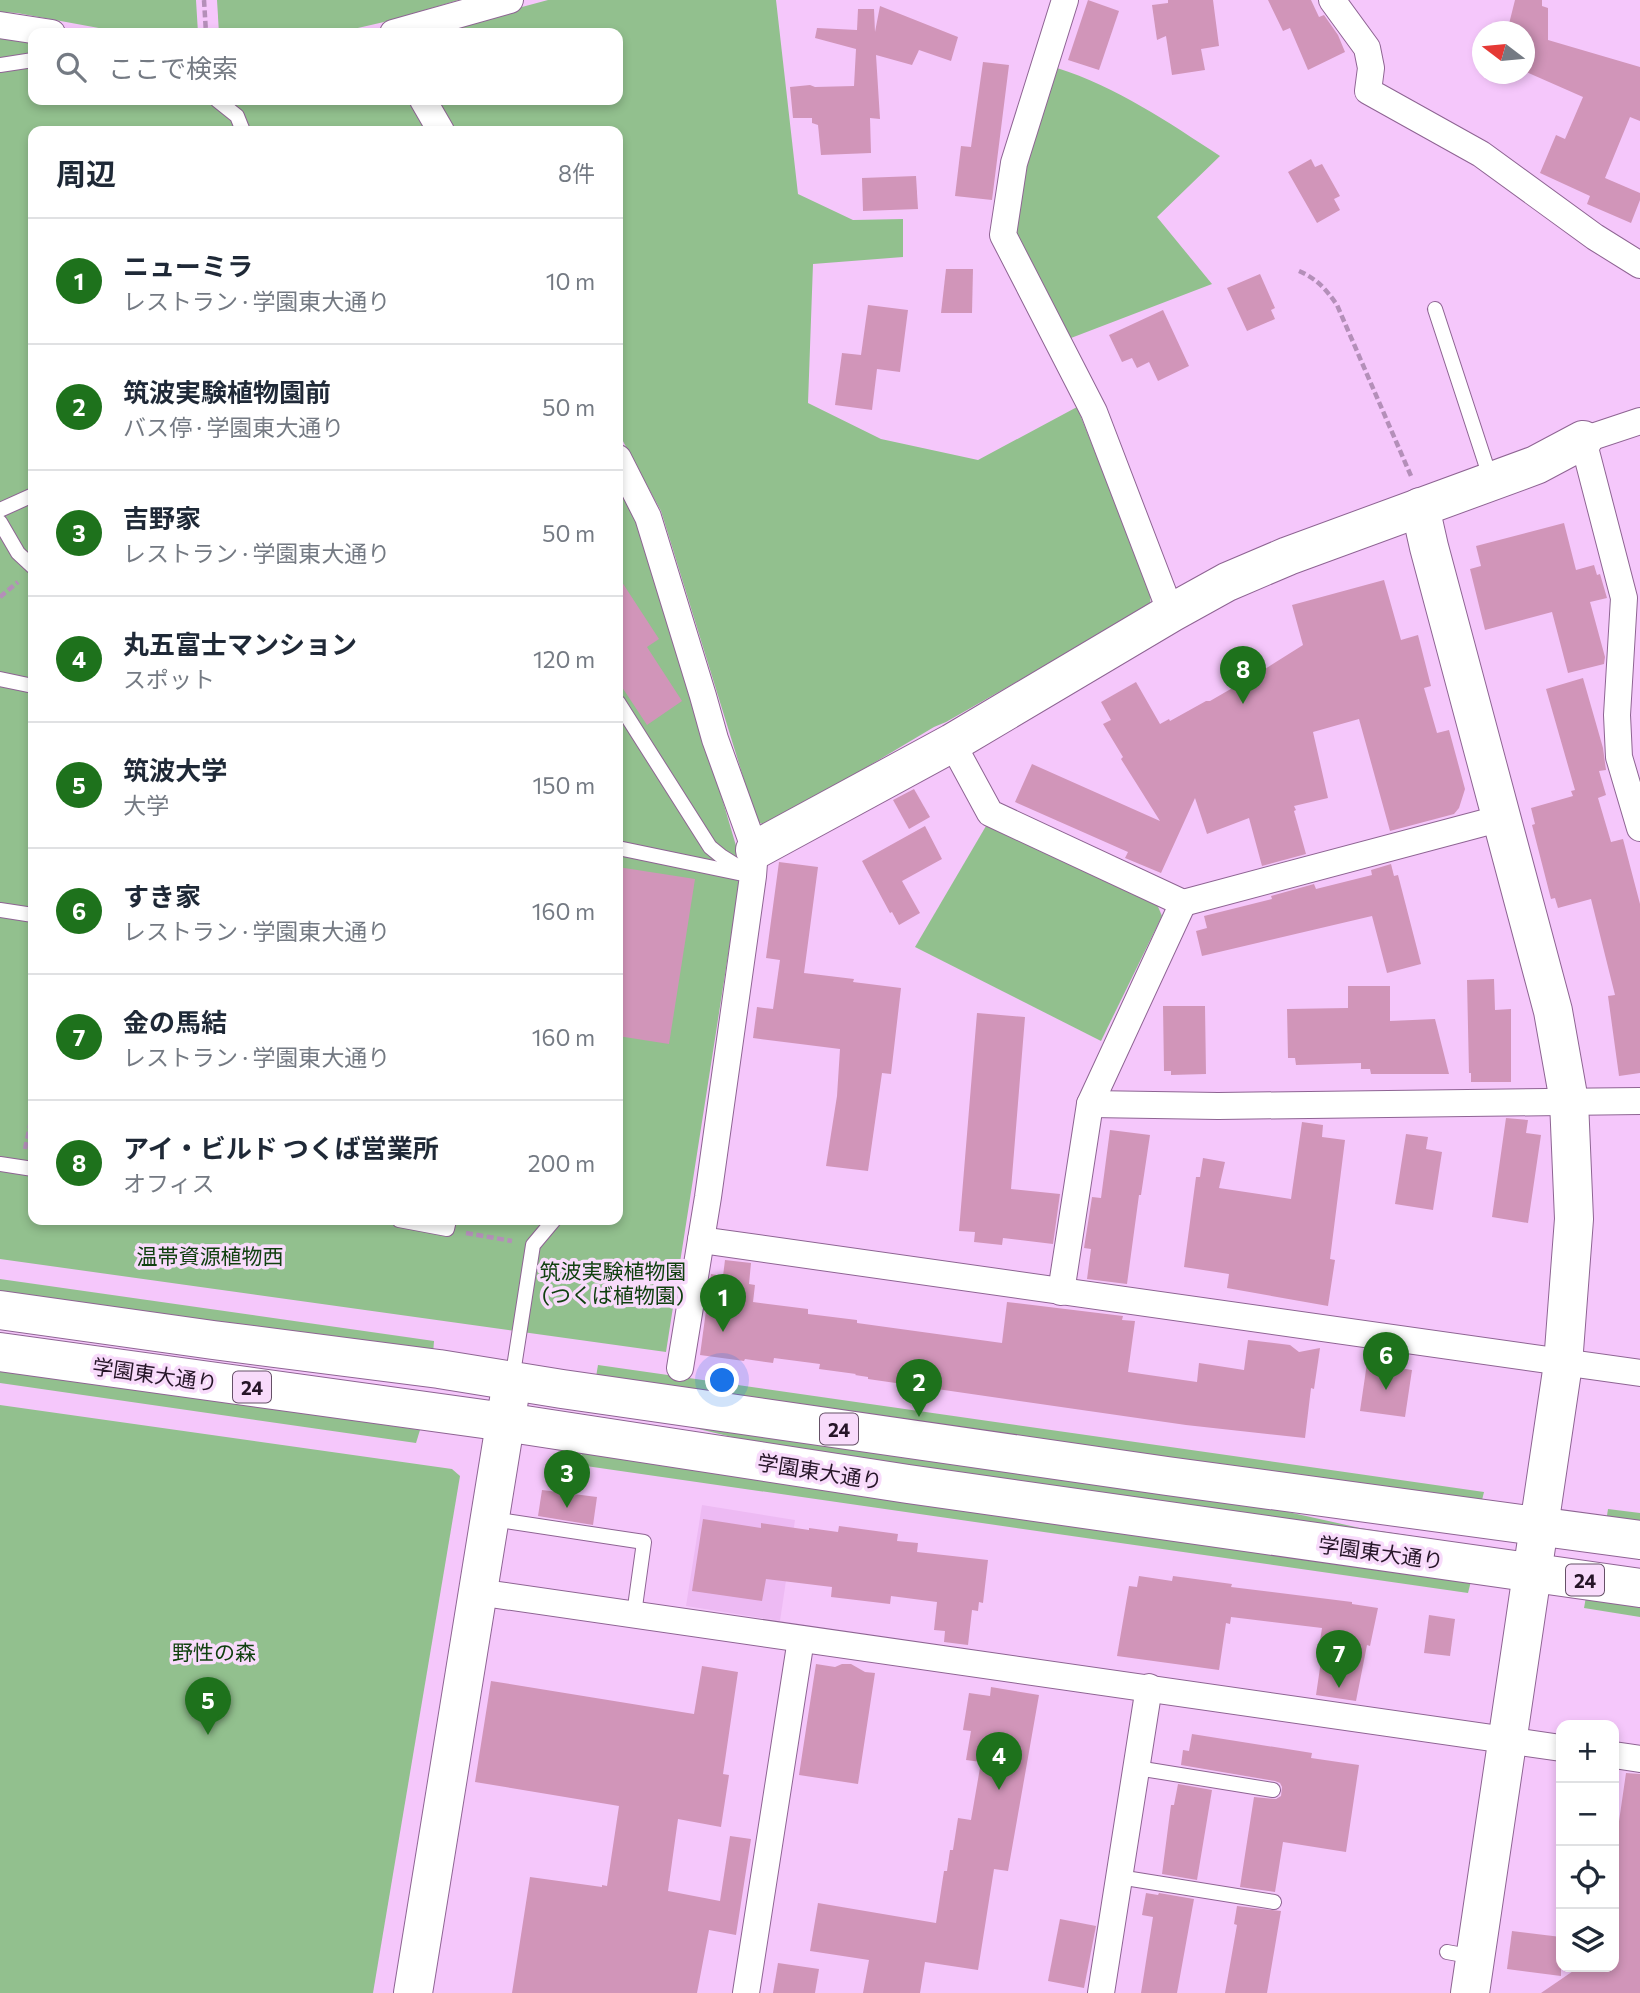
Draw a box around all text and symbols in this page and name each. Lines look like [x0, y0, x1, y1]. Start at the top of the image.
north arrow [1472, 21, 1535, 84]
search box [28, 28, 623, 105]
icon: search [52, 48, 90, 86]
text: ここで検索 [108, 52, 238, 83]
text: 周辺 [56, 154, 116, 191]
text: 8件 [558, 159, 595, 187]
text: ニューミラ [123, 250, 253, 281]
text: 1 [74, 267, 84, 295]
text: 10 m [546, 267, 595, 295]
text: レストラン · 学園東大通り [123, 287, 390, 315]
text: 筑波実験植物園前 [123, 376, 331, 407]
text: 2 [72, 393, 86, 421]
text: 50 m [542, 393, 595, 421]
text: バス停 · 学園東大通り [123, 413, 344, 441]
text: 吉野家 [123, 502, 201, 533]
text: 3 [72, 519, 86, 547]
text: 50 m [542, 519, 595, 547]
text: レストラン · 学園東大通り [123, 539, 390, 567]
text: 丸五富士マンション [123, 628, 357, 659]
text: 4 [72, 645, 86, 673]
text: 120 m [533, 645, 595, 673]
pin: 8 [1220, 646, 1266, 704]
text: スポット [123, 665, 215, 693]
text: 筑波大学 [123, 754, 227, 785]
text: 5 [72, 771, 86, 799]
text: 150 m [532, 771, 595, 799]
text: 大学 [123, 791, 169, 819]
text: すき家 [123, 880, 201, 911]
text: 6 [72, 897, 86, 925]
text: 160 m [532, 897, 595, 925]
text: レストラン · 学園東大通り [123, 917, 390, 945]
text: 金の馬結 [123, 1006, 227, 1037]
text: 7 [73, 1023, 85, 1051]
text: 160 m [532, 1023, 595, 1051]
text: レストラン · 学園東大通り [123, 1043, 390, 1071]
text: アイ・ビルド つくば営業所 [123, 1132, 439, 1163]
text: 8 [72, 1149, 86, 1177]
text: 200 m [528, 1149, 595, 1177]
text: オフィス [123, 1169, 215, 1197]
park label: 温帯資源植物西 [137, 1243, 284, 1268]
park label: 筑波実験植物園 (つくば植物園) [540, 1258, 687, 1307]
pin: 1 [700, 1274, 746, 1332]
pin: 6 [1363, 1332, 1409, 1390]
street label: 学園東大通り [91, 1353, 219, 1395]
pin: 2 [896, 1359, 942, 1417]
your location [705, 1363, 739, 1397]
road number: 24 [233, 1372, 271, 1402]
road number: 24 [820, 1414, 858, 1444]
street label: 学園東大通り [756, 1449, 884, 1493]
pin: 3 [544, 1450, 590, 1508]
street label: 学園東大通り [1317, 1531, 1445, 1573]
road number: 24 [1566, 1564, 1604, 1596]
pin: 7 [1316, 1630, 1362, 1688]
park label: 野性の森 [172, 1639, 256, 1664]
pin: 5 [185, 1677, 231, 1735]
map controls [1556, 1720, 1619, 1972]
button: + [1556, 1720, 1619, 1783]
pin: 4 [976, 1732, 1022, 1790]
button: − [1556, 1783, 1619, 1846]
button: locate [1556, 1846, 1619, 1909]
button: layers [1556, 1909, 1619, 1972]

